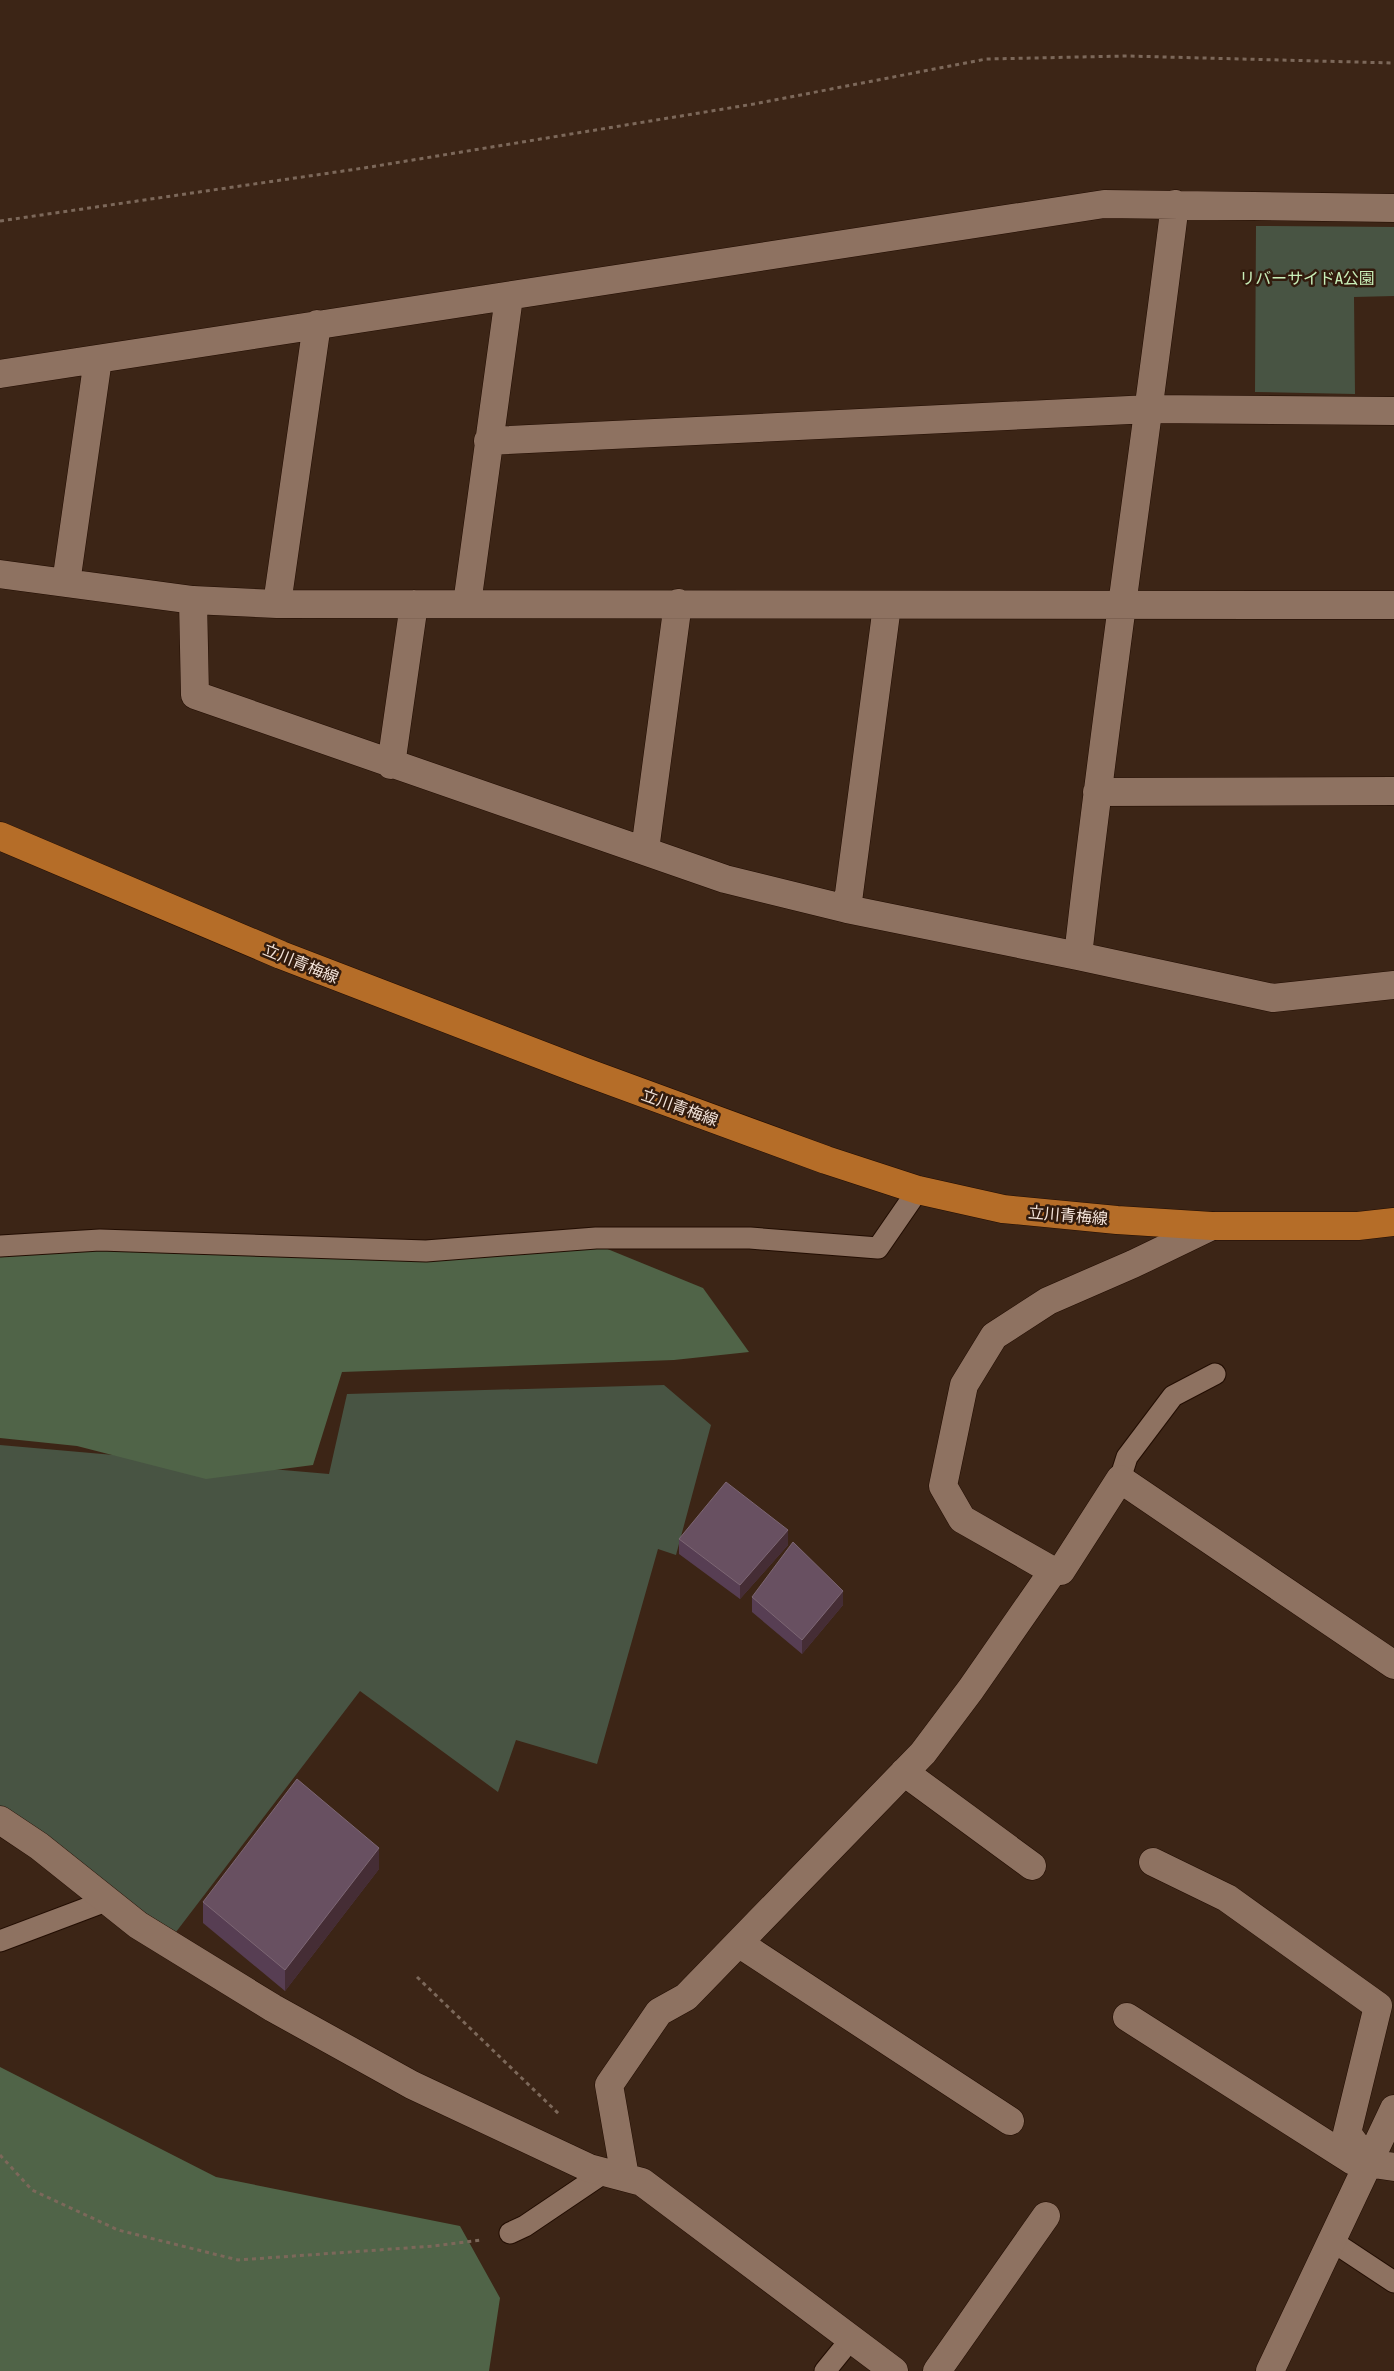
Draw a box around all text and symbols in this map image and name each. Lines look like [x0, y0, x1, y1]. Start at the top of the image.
park label: リバーサイドA公園 [1239, 269, 1375, 287]
street label: 立川青梅線 [261, 940, 341, 986]
street label: 立川青梅線 [639, 1085, 721, 1129]
street label: 立川青梅線 [1027, 1203, 1109, 1227]

